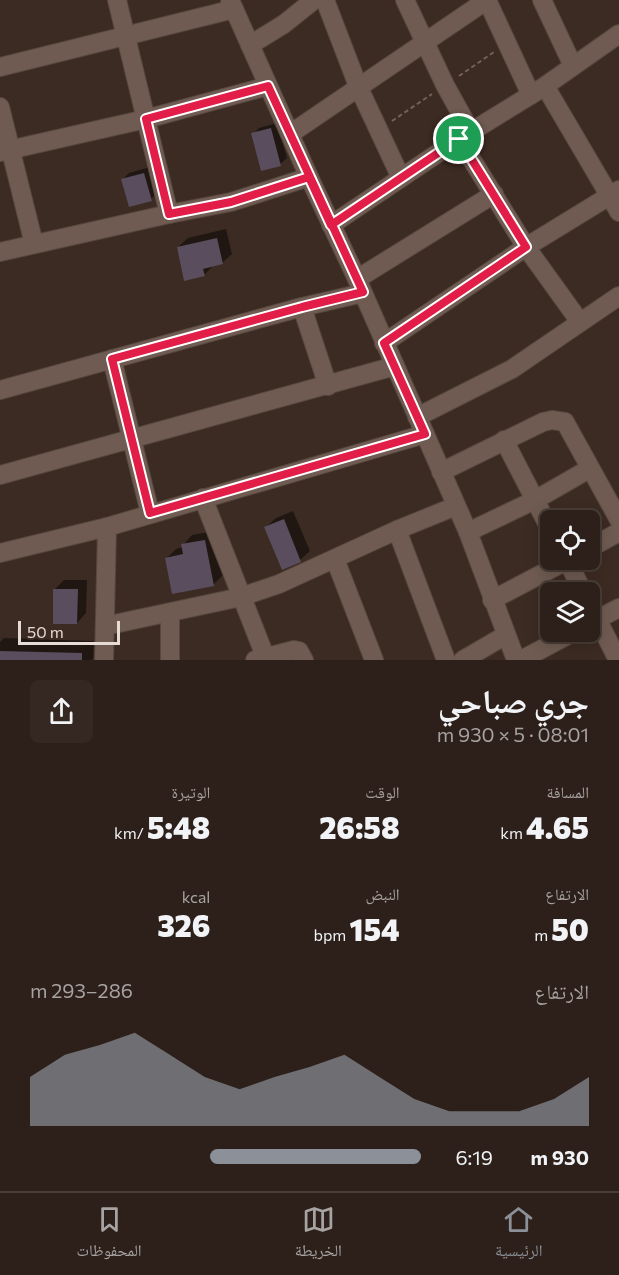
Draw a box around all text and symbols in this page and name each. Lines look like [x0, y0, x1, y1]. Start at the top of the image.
pin [433, 113, 484, 164]
icon: arrive [442, 122, 475, 155]
map controls [540, 510, 600, 642]
button: locate [540, 510, 600, 570]
button: layers [540, 582, 600, 642]
scale bar [18, 618, 120, 646]
text: 50 m [27, 622, 64, 641]
text: جري صباحي [438, 679, 589, 720]
button: share [30, 680, 93, 743]
text: 08:01 · 5 × 930 m [437, 722, 589, 746]
text: الوتيرة [171, 782, 210, 801]
text: الوقت [365, 782, 400, 801]
text: المسافة [547, 782, 589, 801]
text: 5:48 [147, 808, 210, 845]
text: 26:58 [319, 808, 400, 845]
text: 4.65 [526, 808, 589, 845]
text: /km [114, 823, 147, 842]
text: km [500, 823, 526, 842]
text: النبض [366, 884, 400, 903]
text: الارتفاع [545, 884, 589, 903]
text: kcal [182, 887, 210, 906]
text: 326 [157, 906, 210, 943]
text: 154 [349, 910, 400, 947]
text: 50 [551, 910, 589, 947]
text: bpm [313, 925, 349, 944]
text: m [534, 925, 551, 944]
text: 286–293 m [30, 978, 133, 1002]
text: الارتفاع [534, 979, 589, 1003]
text: 6:19 [455, 1145, 493, 1169]
text: 930 m [531, 1145, 589, 1169]
tab: المحفوظات [77, 1203, 142, 1266]
tab: الخريطة [295, 1203, 342, 1266]
tab: الرئيسية [495, 1203, 542, 1266]

